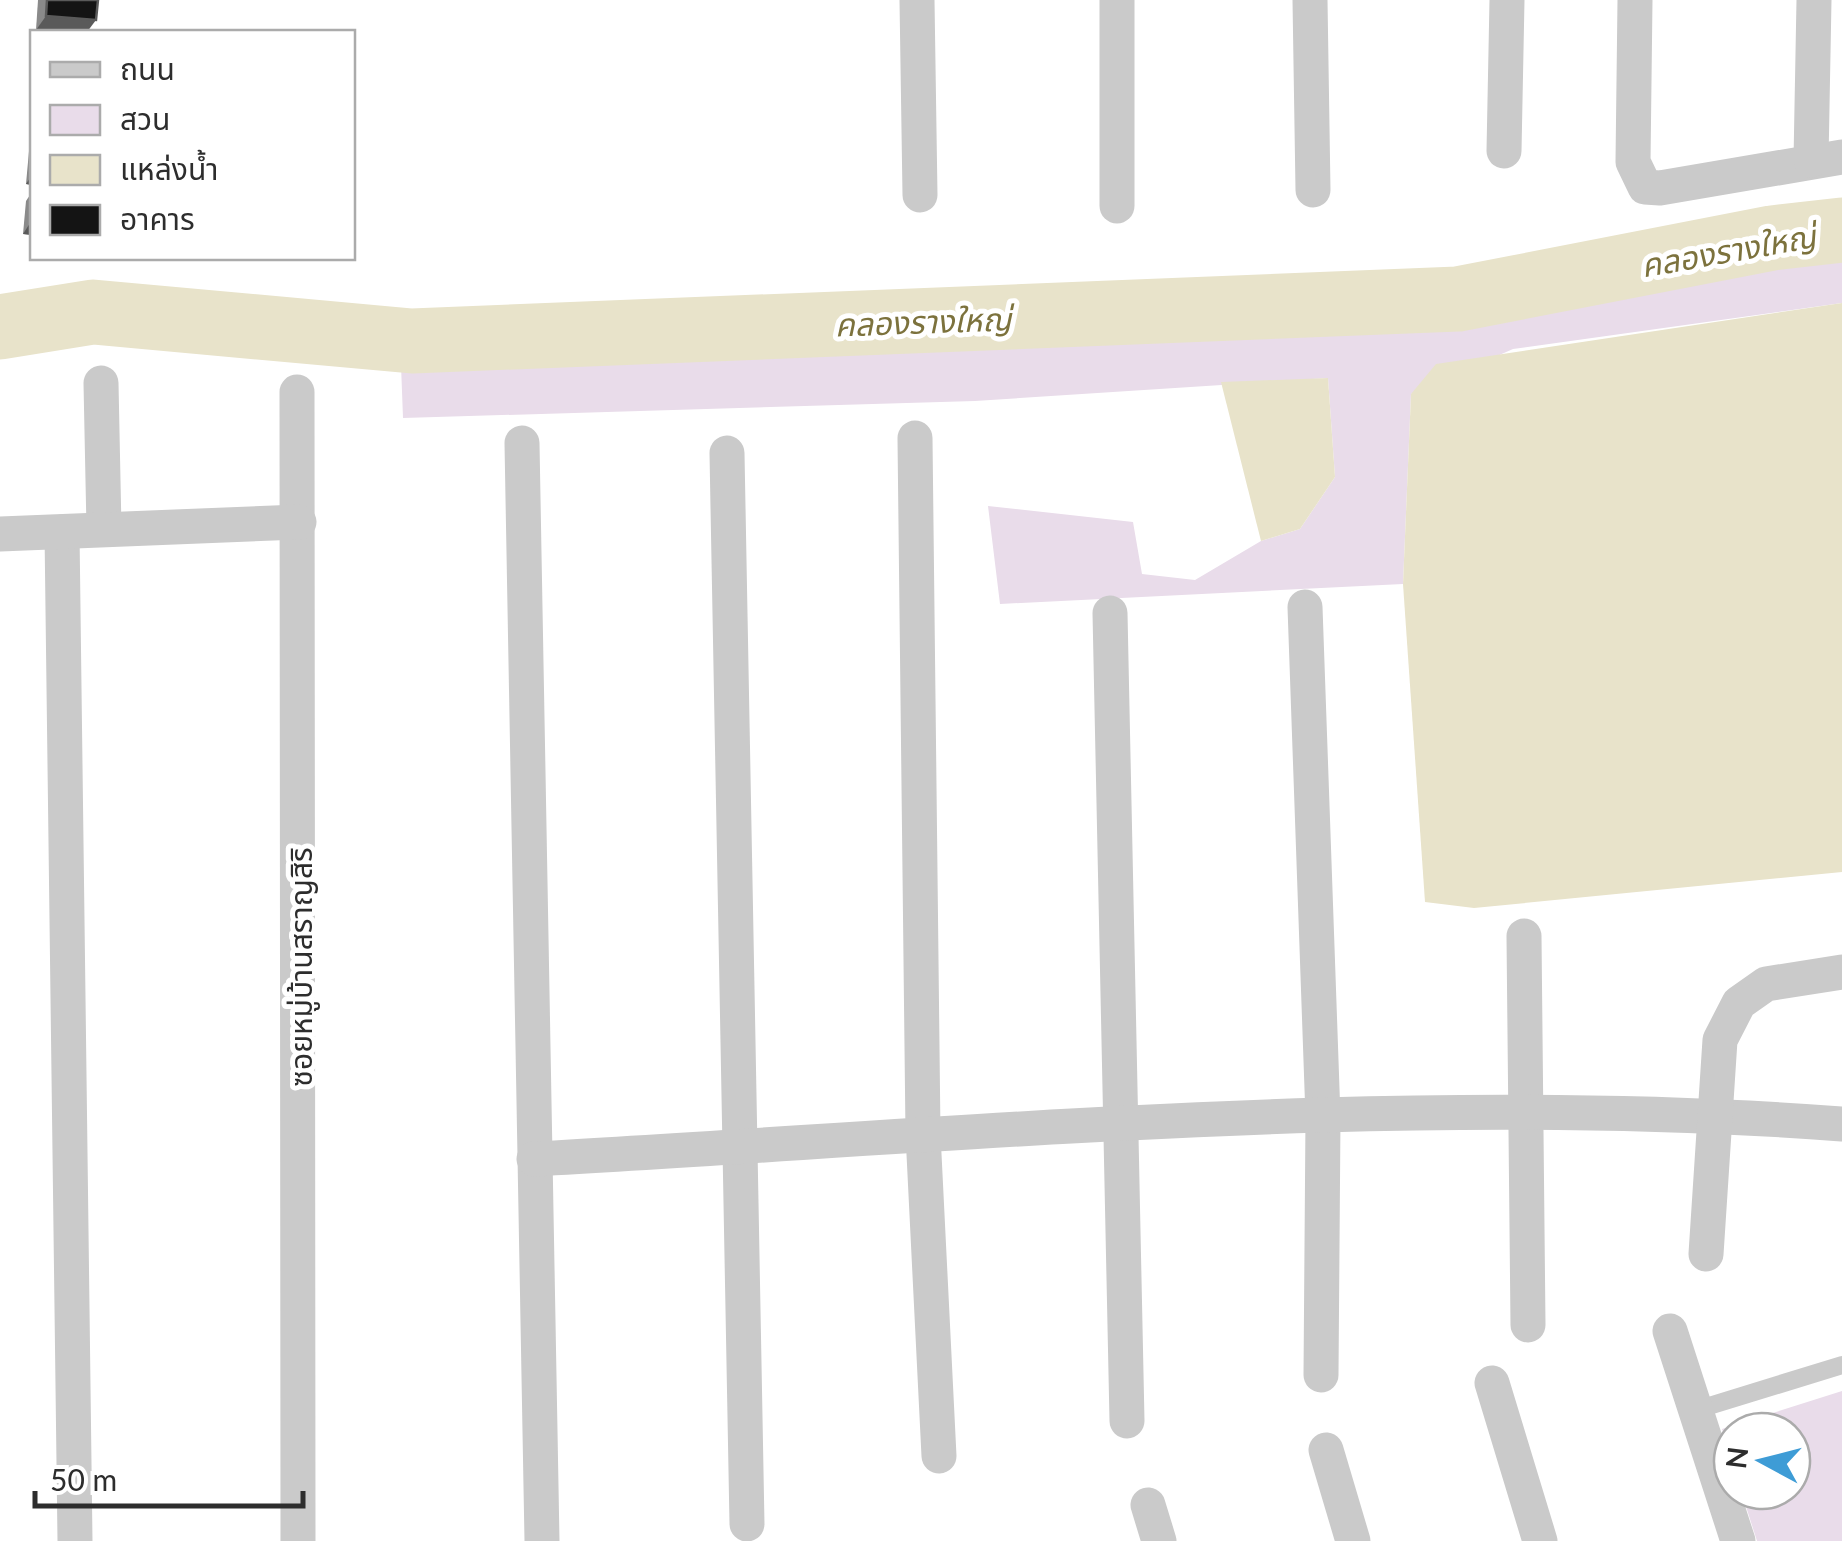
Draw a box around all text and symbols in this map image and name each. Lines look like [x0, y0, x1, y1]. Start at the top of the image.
legend [30, 30, 355, 260]
text: ถนน [120, 50, 175, 86]
text: สวน [120, 100, 170, 136]
text: แหล่งน้ำ [120, 149, 218, 186]
text: อาคาร [120, 200, 195, 236]
water label: คลองรางใหญ่ [1638, 215, 1822, 285]
water label: คลองรางใหญ่ [834, 298, 1016, 344]
street label: ซอยหมู่บ้านสราญสิริ [282, 847, 320, 1087]
north arrow [1712, 1411, 1812, 1511]
text: N [1718, 1445, 1754, 1471]
scale bar [35, 1446, 302, 1508]
text: 50 m [50, 1461, 117, 1497]

